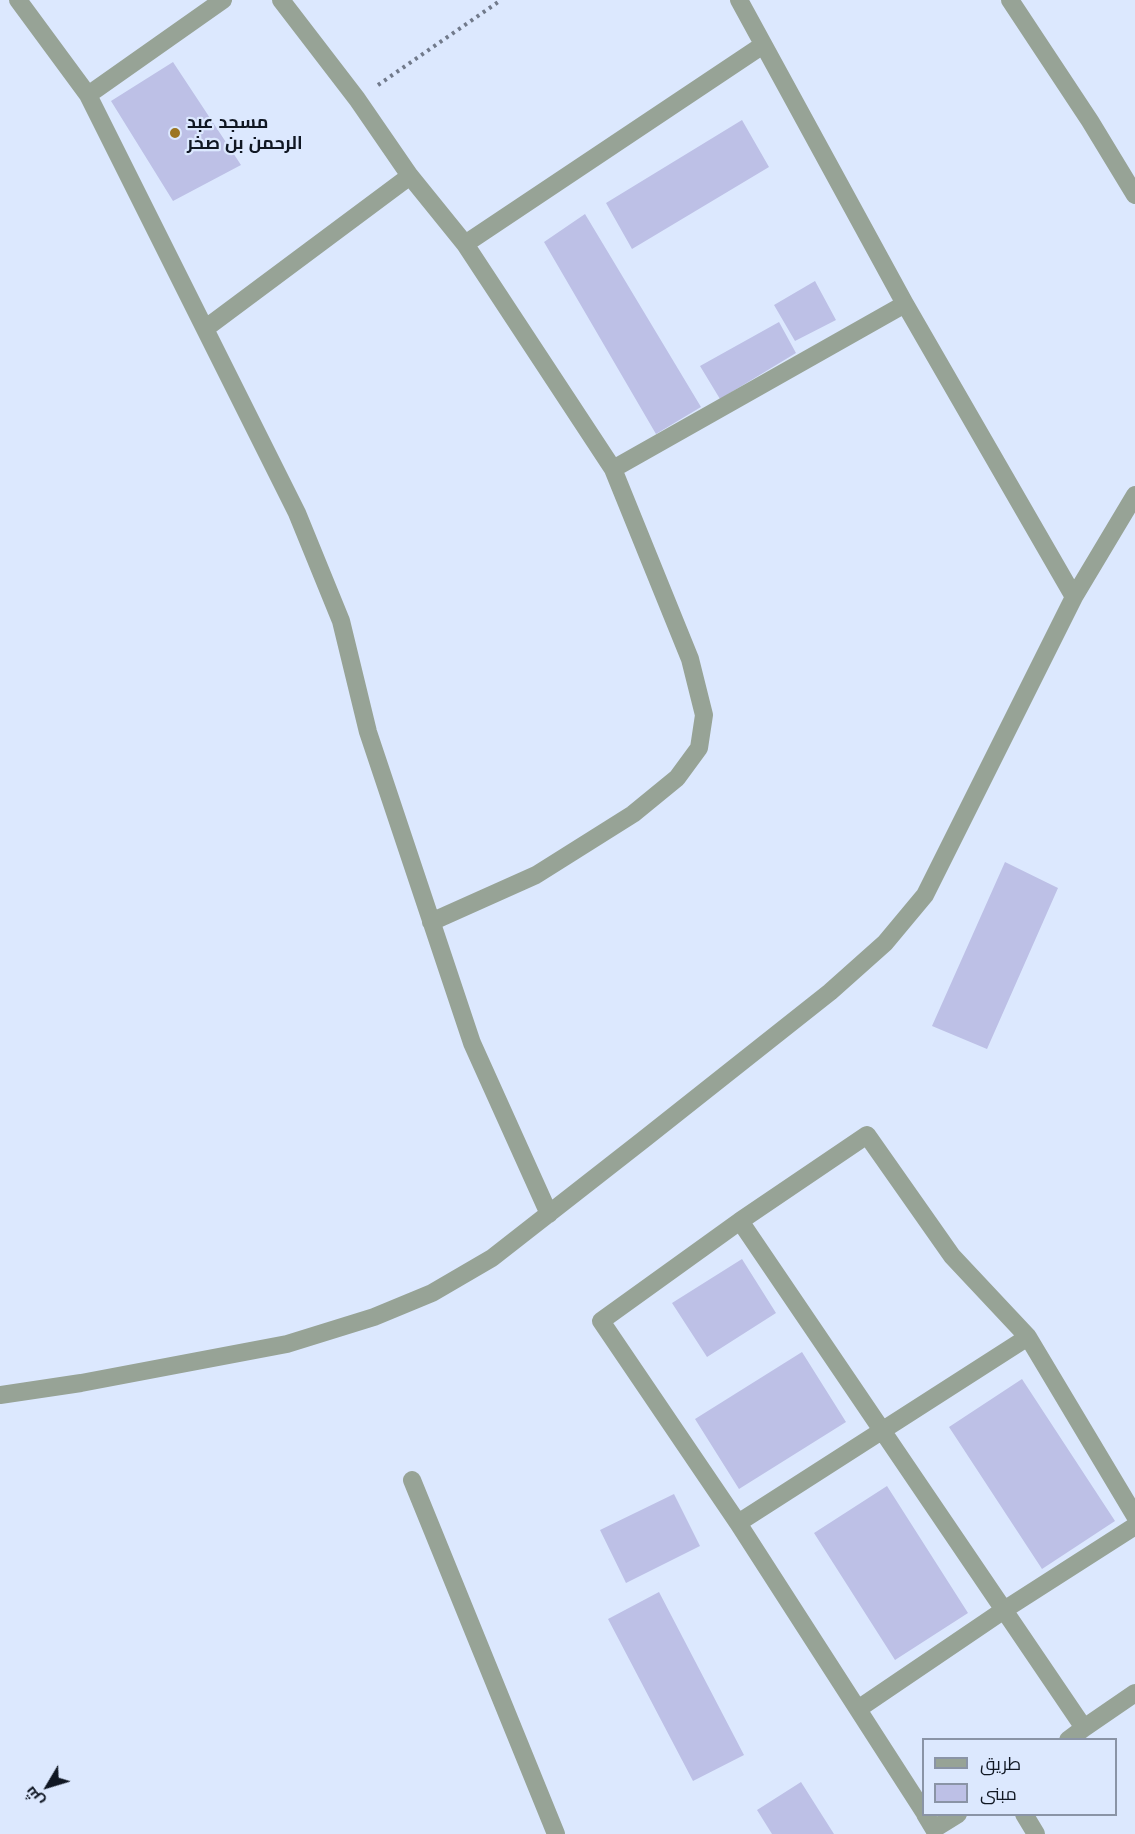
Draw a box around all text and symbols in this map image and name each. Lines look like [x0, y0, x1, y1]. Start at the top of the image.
place label: مسجد عبد الرحمن بن صخر [187, 112, 303, 154]
marker: مسجد عبد الرحمن بن صخر [168, 126, 182, 140]
legend [922, 1738, 1117, 1816]
text: طريق [980, 1752, 1021, 1775]
north arrow [18, 1756, 78, 1816]
text: مبنى [980, 1782, 1017, 1805]
text: ش [20, 1783, 48, 1811]

